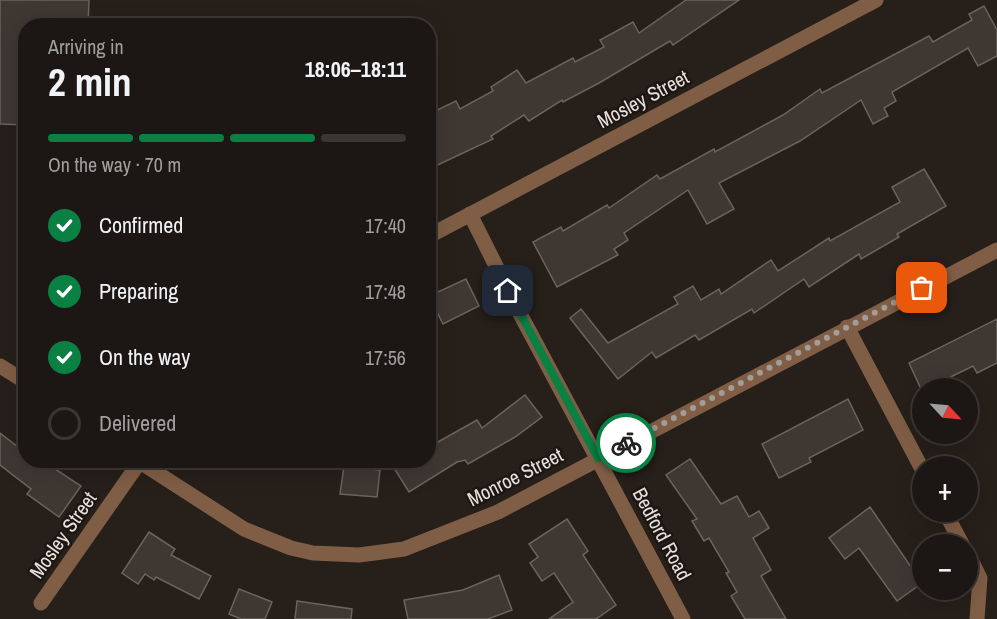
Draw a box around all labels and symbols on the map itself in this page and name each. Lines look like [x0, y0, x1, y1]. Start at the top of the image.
street label: Mosley Street [592, 63, 694, 134]
pin [896, 262, 947, 313]
pin [482, 265, 533, 316]
north arrow [912, 378, 978, 444]
courier [596, 413, 656, 473]
street label: Monroe Street [462, 441, 568, 512]
street label: Bedford Road [627, 483, 698, 585]
street label: Mosley Street [23, 486, 103, 584]

